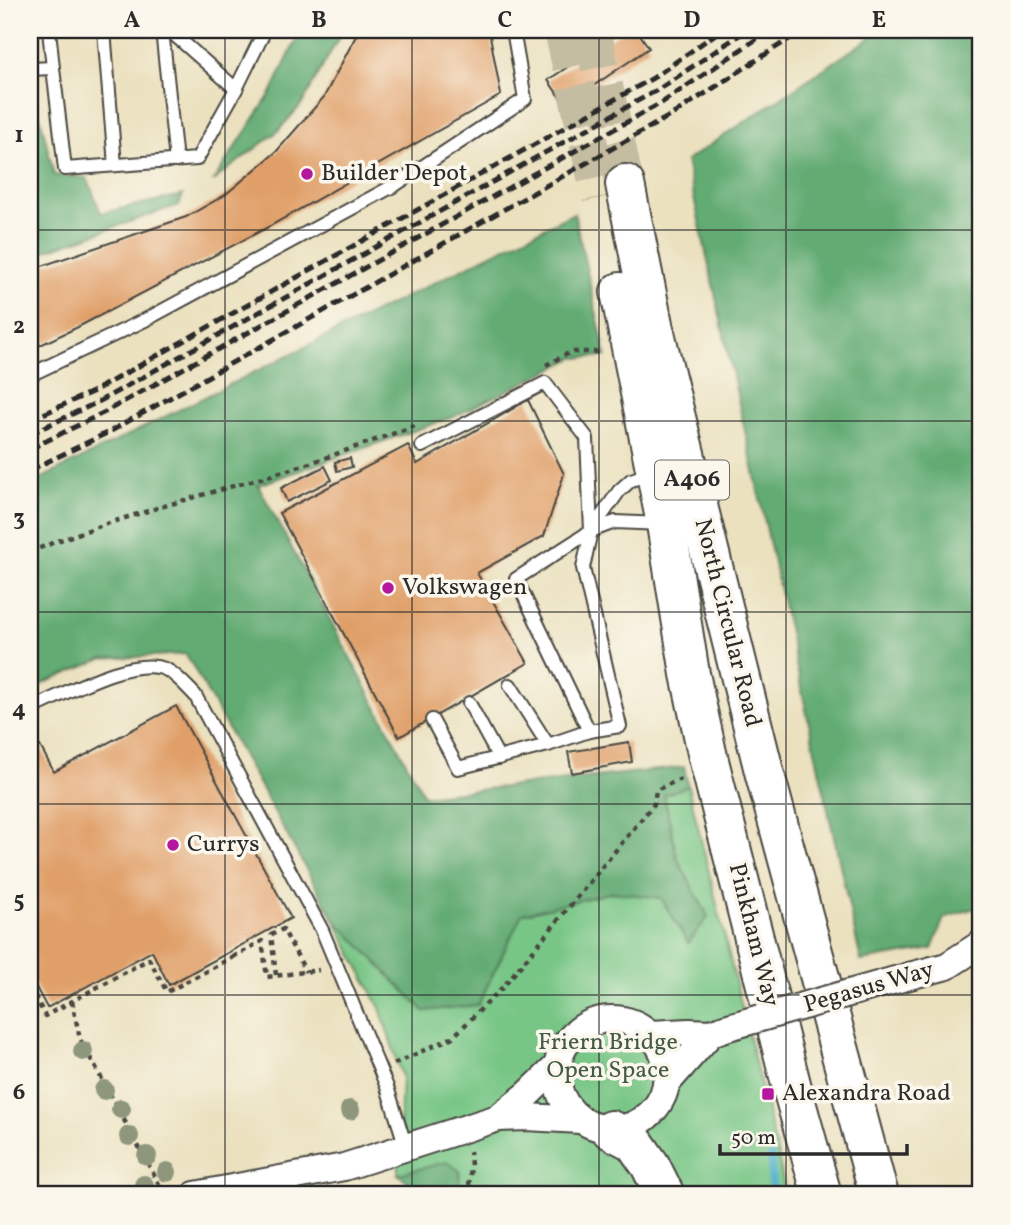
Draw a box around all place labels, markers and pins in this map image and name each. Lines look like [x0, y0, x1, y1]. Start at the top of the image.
place label: Builder Depot [321, 157, 468, 191]
marker: Builder Depot [299, 166, 315, 182]
place label: Volkswagen [402, 571, 527, 605]
marker: Volkswagen [380, 580, 396, 596]
place label: Currys [187, 828, 260, 862]
marker: Currys [165, 837, 181, 853]
place label: Alexandra Road [782, 1077, 951, 1111]
marker: Alexandra Road [760, 1086, 776, 1102]

